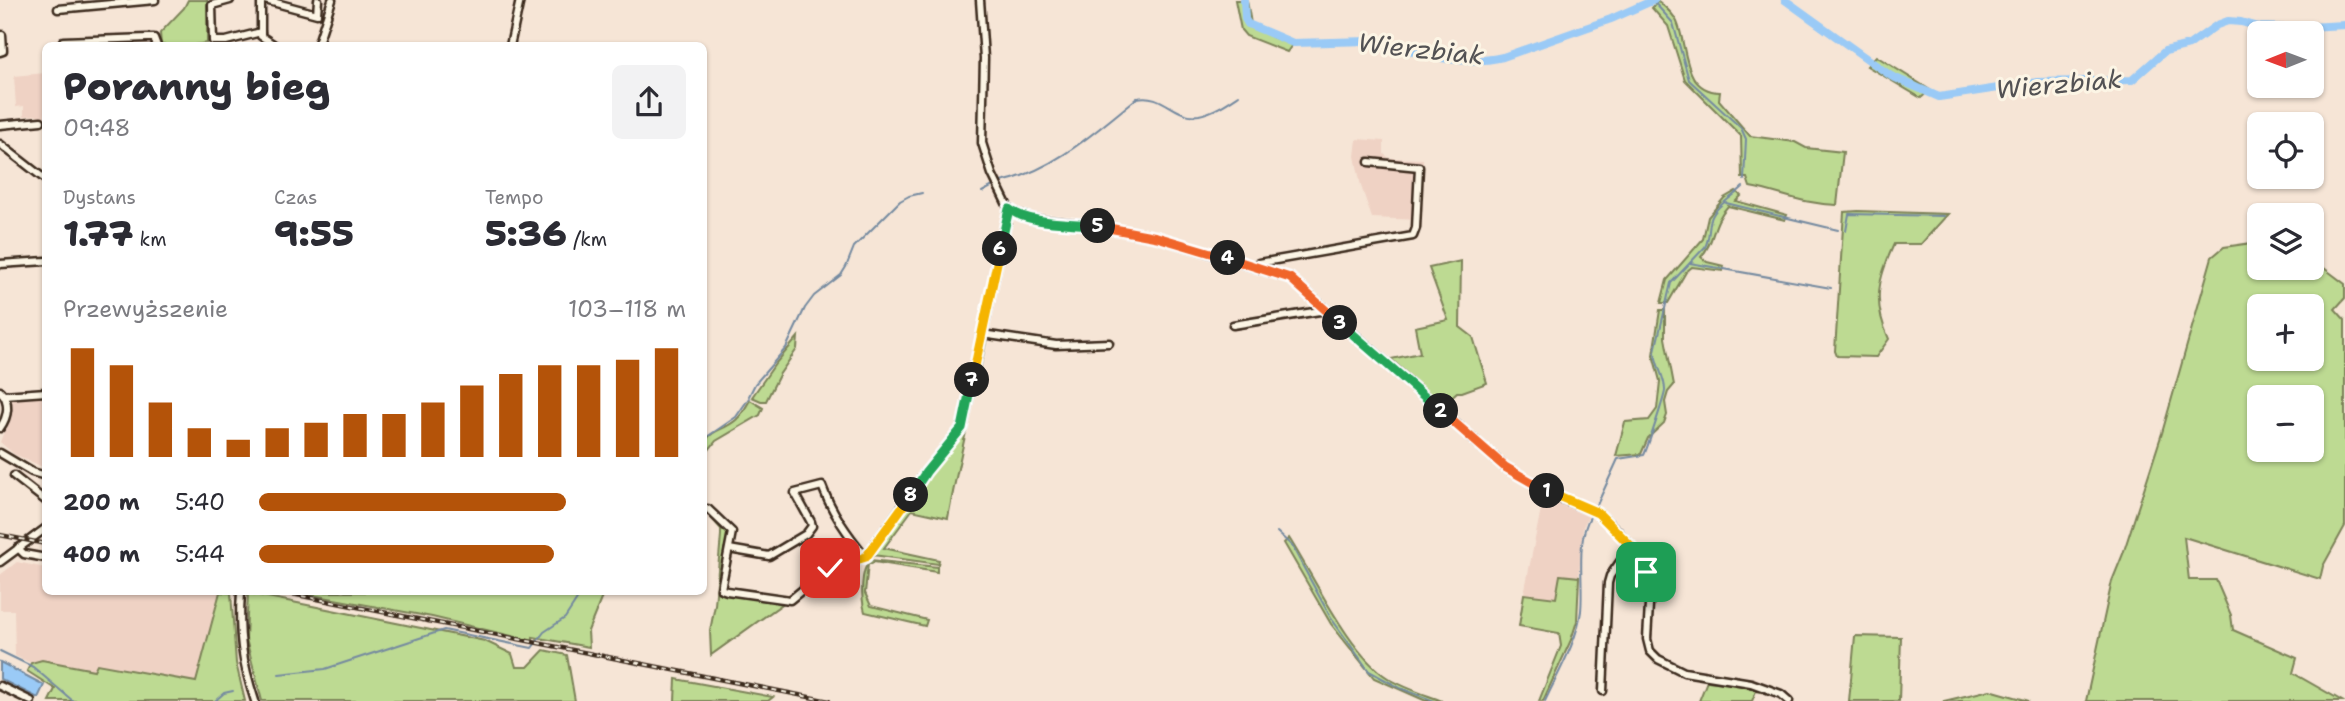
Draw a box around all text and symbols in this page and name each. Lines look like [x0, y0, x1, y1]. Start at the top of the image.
north arrow [2247, 21, 2324, 98]
map controls [2247, 21, 2324, 462]
water label: Wierzbiak [1356, 24, 1486, 73]
text: Poranny bieg [63, 61, 330, 112]
water label: Wierzbiak [1994, 61, 2124, 106]
button: share [612, 65, 686, 139]
button: locate [2247, 112, 2324, 189]
text: 09:48 [63, 113, 131, 143]
text: Dystans [63, 185, 136, 210]
text: Czas [274, 185, 317, 210]
text: Tempo [485, 185, 544, 210]
button: layers [2247, 203, 2324, 280]
pin: 5 [1080, 208, 1116, 244]
text: 1.77 [63, 210, 133, 257]
text: 9:55 [274, 210, 354, 257]
text: 5:36 [485, 210, 567, 257]
text: 5 [1092, 213, 1103, 238]
text: km [133, 227, 167, 252]
text: /km [567, 227, 607, 252]
pin: 6 [982, 232, 1018, 266]
text: 6 [993, 236, 1006, 261]
pin: 4 [1210, 240, 1246, 276]
text: 4 [1221, 245, 1234, 270]
text: Przewyższenie [63, 294, 228, 324]
text: 103–118 m [568, 294, 686, 324]
button: + [2247, 294, 2324, 371]
pin: 3 [1322, 306, 1358, 340]
text: 3 [1333, 310, 1346, 335]
pin: 7 [954, 362, 990, 398]
text: 7 [965, 367, 978, 392]
button: − [2247, 385, 2324, 462]
pin: 2 [1424, 394, 1458, 428]
text: 2 [1434, 398, 1447, 423]
pin: 1 [1530, 474, 1564, 508]
pin: 8 [894, 477, 928, 512]
text: 1 [1542, 478, 1551, 503]
text: 8 [904, 482, 917, 507]
text: 200 m [63, 487, 140, 517]
text: 5:40 [175, 487, 225, 517]
pin [800, 538, 860, 598]
text: 400 m [63, 539, 140, 569]
text: 5:44 [175, 539, 225, 569]
pin [1616, 542, 1676, 602]
icon: check [811, 549, 849, 587]
icon: arrive [1627, 553, 1665, 591]

